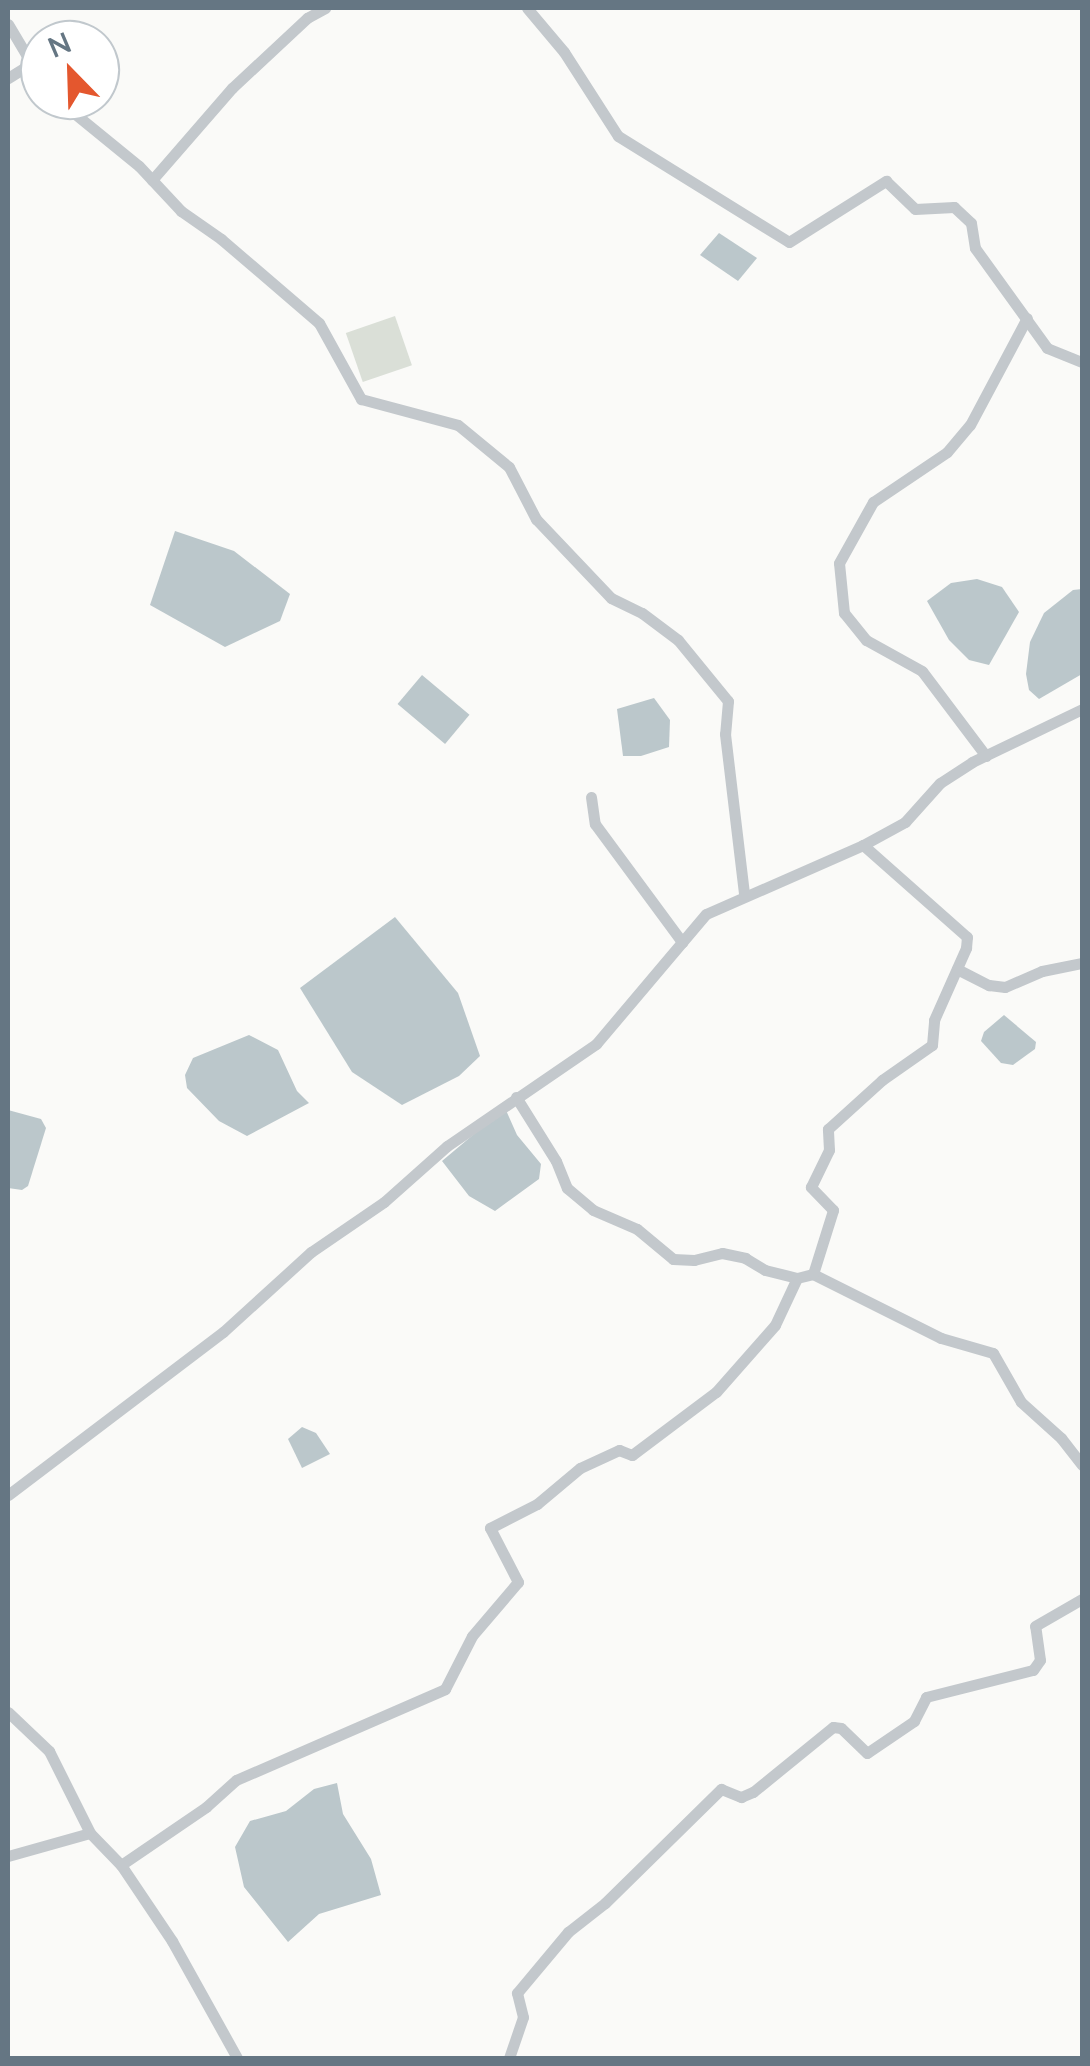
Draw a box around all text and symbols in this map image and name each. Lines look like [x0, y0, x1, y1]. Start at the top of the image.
north arrow [20, 20, 120, 120]
text: N [42, 24, 76, 64]

